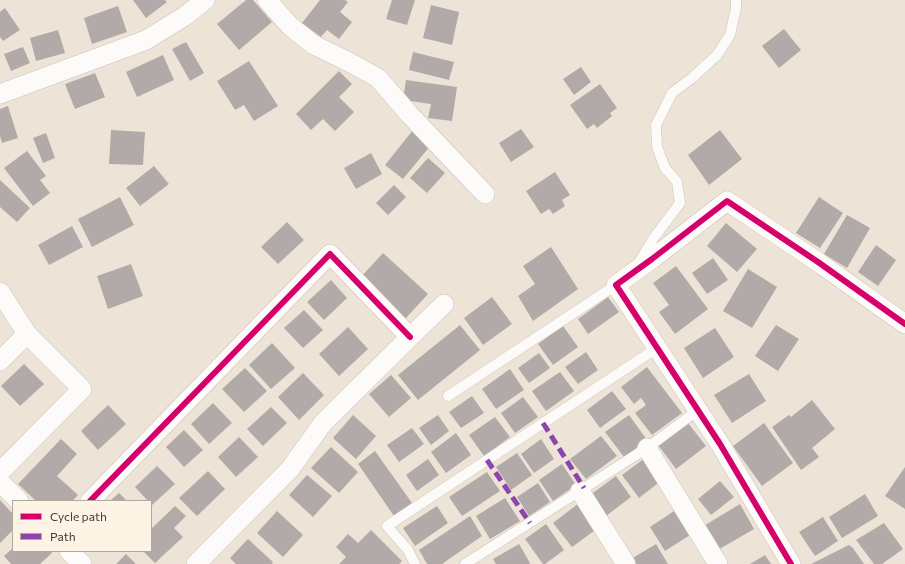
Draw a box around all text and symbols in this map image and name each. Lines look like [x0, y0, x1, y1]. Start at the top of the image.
legend [12, 500, 152, 552]
text: Cycle path [50, 509, 107, 523]
text: Path [50, 529, 76, 543]

